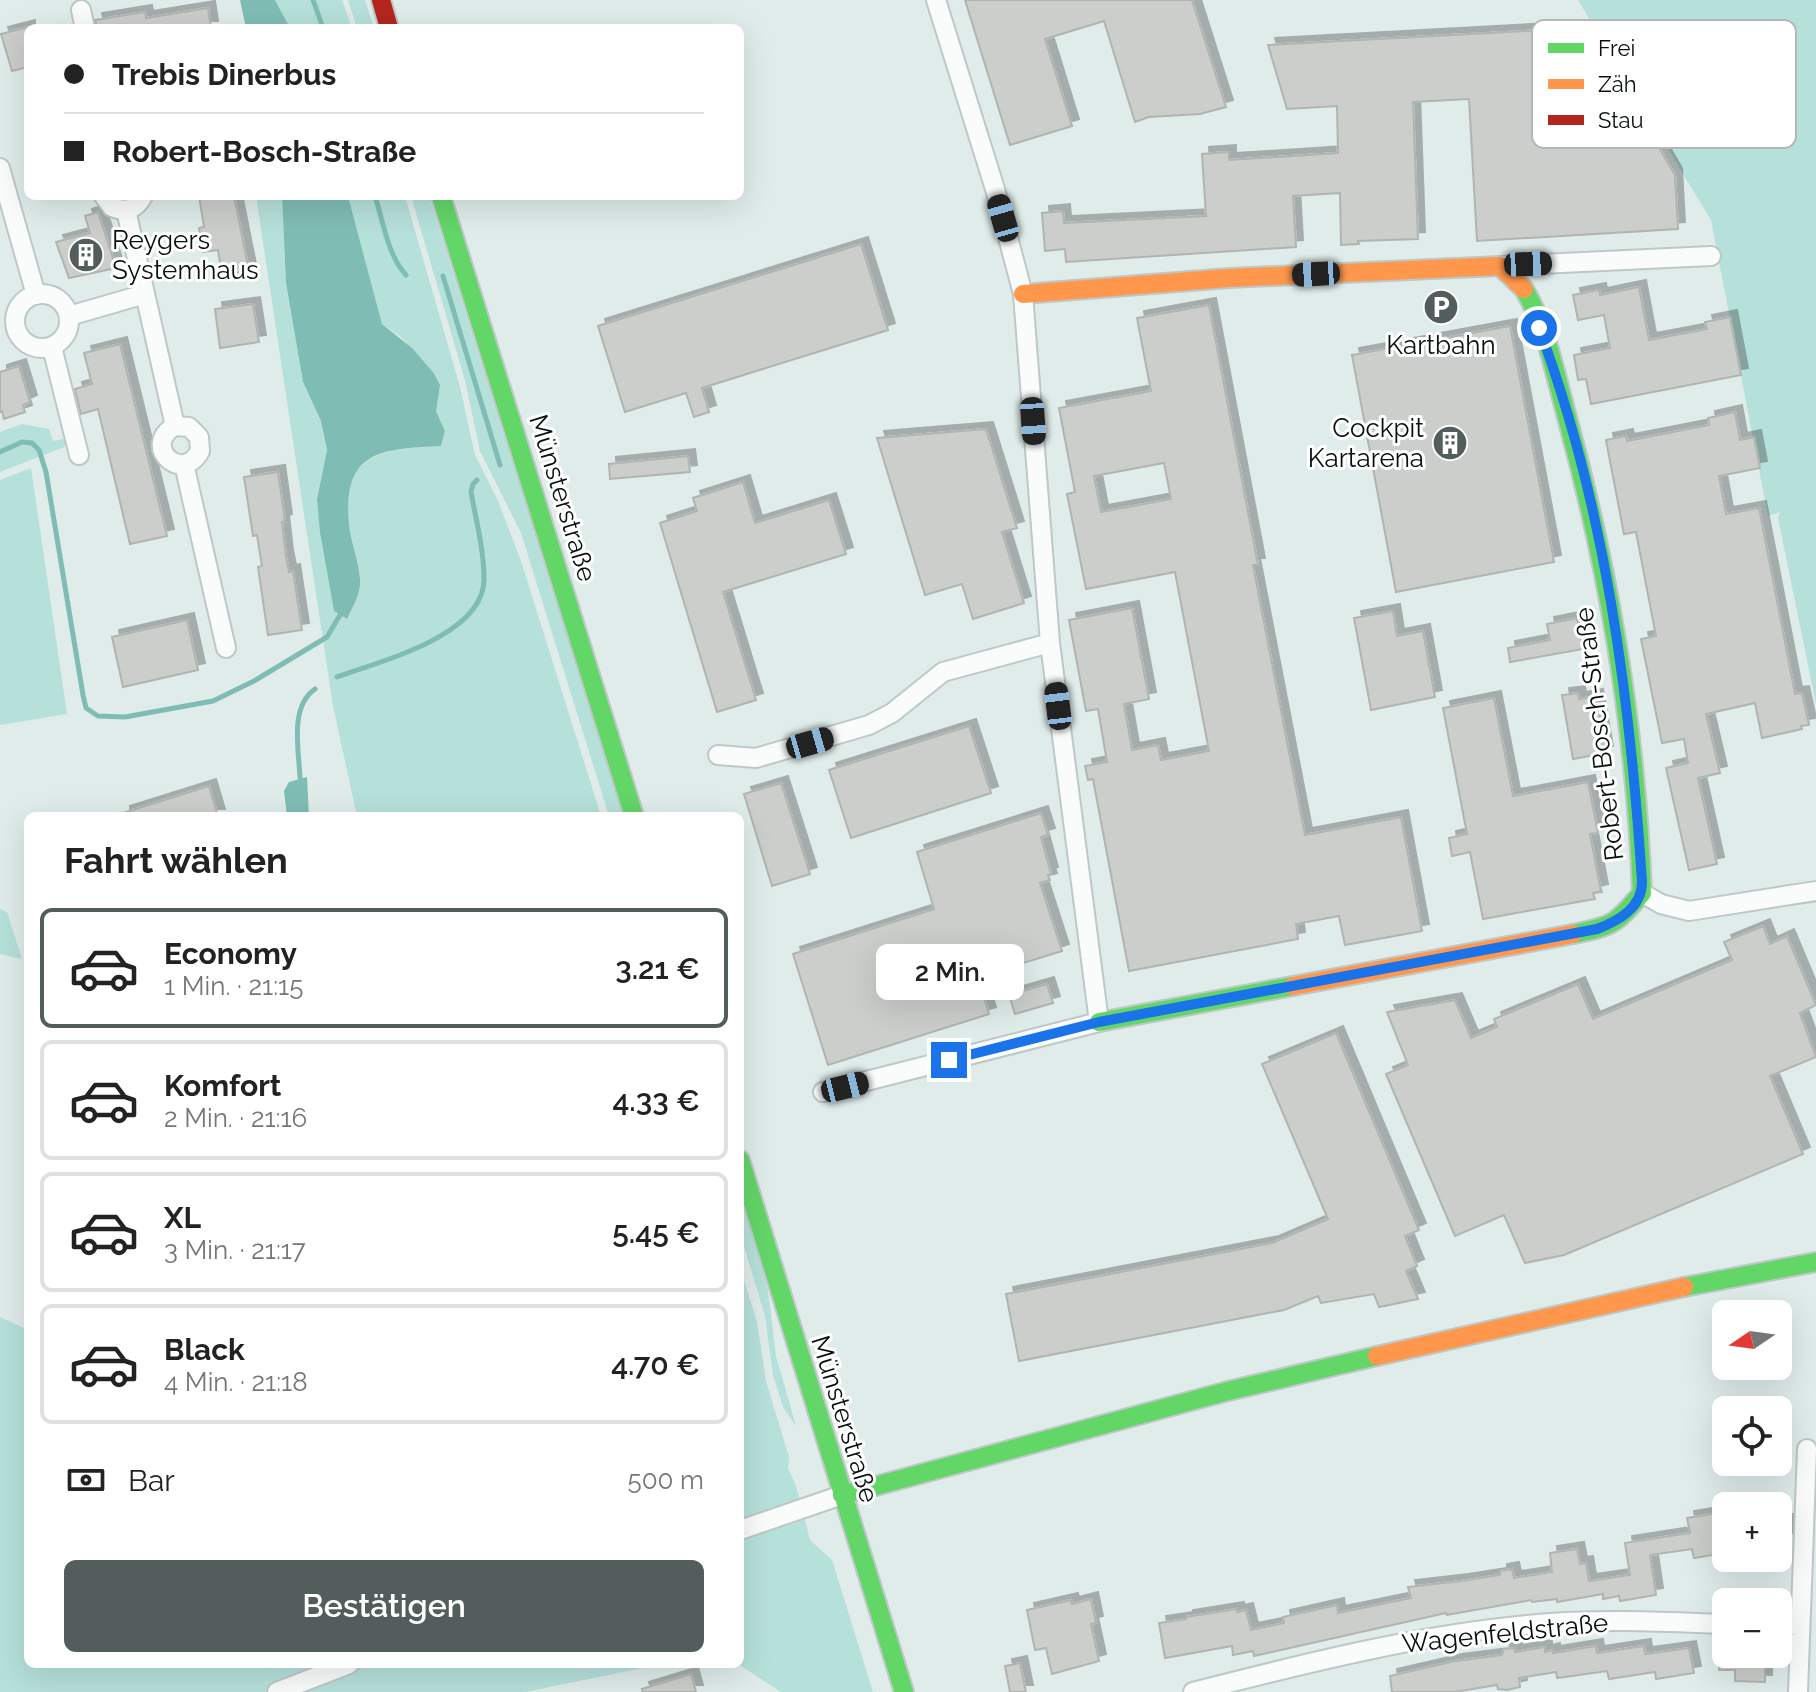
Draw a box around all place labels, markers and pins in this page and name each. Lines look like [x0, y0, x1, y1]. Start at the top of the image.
place label: Reygers Systemhaus [112, 225, 259, 285]
building icon: Reygers Systemhaus [67, 236, 105, 274]
parking icon: Kartbahn [1422, 288, 1460, 326]
place label: Kartbahn [1386, 330, 1496, 360]
place label: Cockpit Kartarena [1308, 413, 1424, 473]
building icon: Cockpit Kartarena [1431, 424, 1469, 462]

